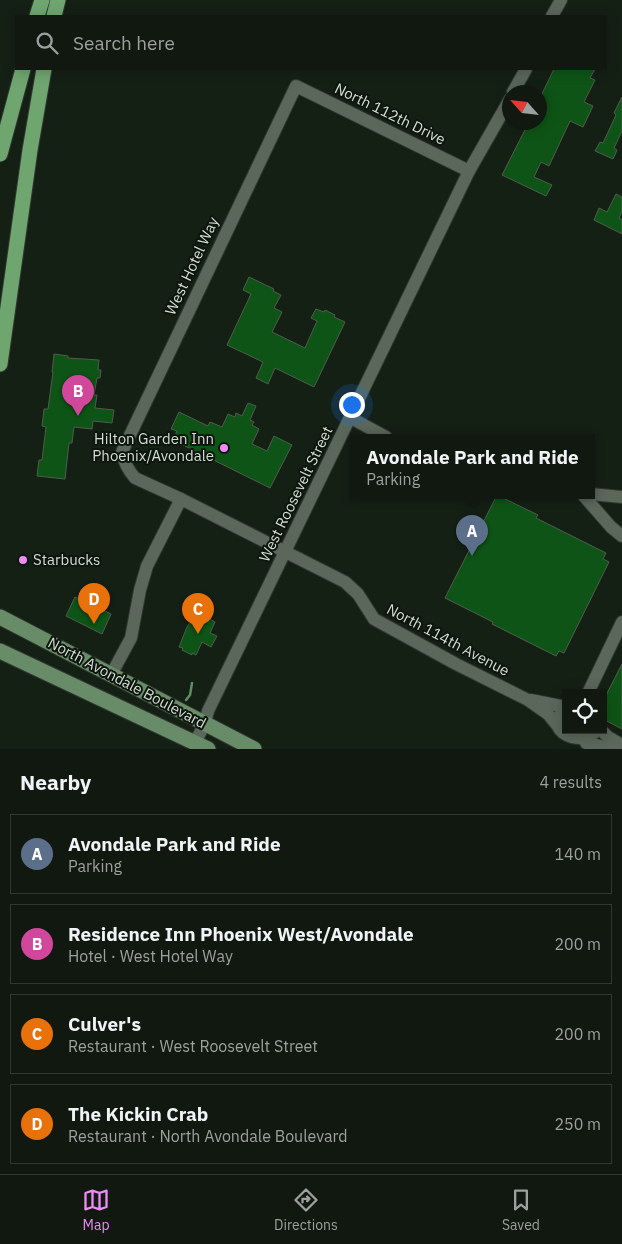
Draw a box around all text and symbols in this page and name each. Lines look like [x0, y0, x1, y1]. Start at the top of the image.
search box [15, 15, 607, 70]
icon: search [33, 29, 61, 57]
text: Search here [73, 31, 175, 55]
street label: North 112th Drive [332, 78, 449, 149]
north arrow [502, 85, 547, 130]
street label: West Hotel Way [161, 213, 223, 318]
pin: B [62, 375, 94, 416]
your location [339, 392, 365, 418]
street label: West Roosevelt Street [254, 423, 337, 565]
place label: Hilton Garden Inn Phoenix/Avondale [92, 429, 214, 465]
popup [350, 434, 595, 499]
marker: Hilton Garden Inn Phoenix/Avondale [218, 442, 230, 454]
text: Avondale Park and Ride [366, 445, 579, 469]
text: Parking [366, 469, 420, 489]
pin: A [456, 515, 488, 556]
place label: Starbucks [33, 550, 100, 569]
marker: Starbucks [17, 554, 29, 566]
pin: D [78, 583, 110, 624]
pin: C [182, 593, 214, 634]
street label: North 114th Avenue [384, 599, 513, 680]
street label: North Avondale Boulevard [45, 633, 210, 732]
map controls [562, 689, 607, 734]
button: locate [562, 689, 607, 734]
text: Nearby [20, 768, 91, 796]
text: 4 results [539, 772, 602, 792]
text: Avondale Park and Ride [68, 832, 281, 856]
text: A [32, 844, 42, 864]
text: 140 m [554, 844, 601, 864]
text: Parking [68, 856, 122, 876]
text: Residence Inn Phoenix West/Avondale [68, 922, 414, 946]
text: B [32, 934, 42, 954]
text: 200 m [554, 934, 601, 954]
text: Hotel · West Hotel Way [68, 946, 233, 966]
text: Culver's [68, 1012, 141, 1036]
text: C [32, 1024, 42, 1044]
text: 200 m [554, 1024, 601, 1044]
text: Restaurant · West Roosevelt Street [68, 1036, 318, 1056]
text: The Kickin Crab [68, 1102, 208, 1126]
text: D [31, 1114, 43, 1134]
text: 250 m [554, 1114, 601, 1134]
text: Restaurant · North Avondale Boulevard [68, 1126, 348, 1146]
tab: Map [82, 1186, 110, 1234]
tab: Directions [274, 1186, 338, 1234]
tab: Saved [502, 1186, 540, 1234]

